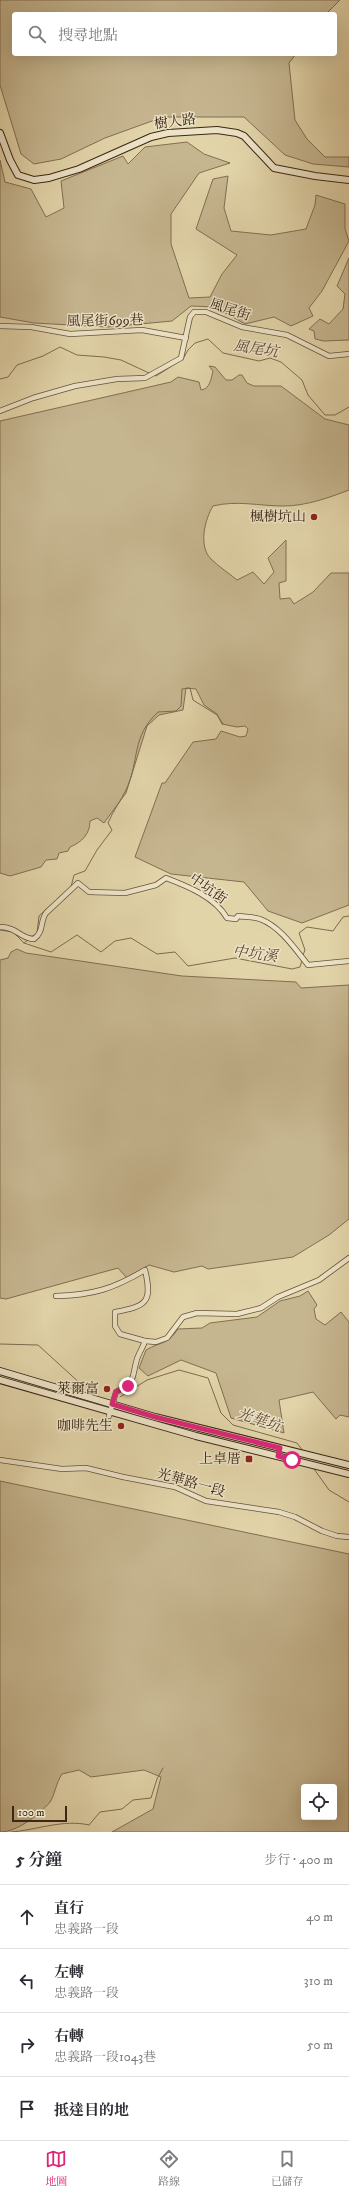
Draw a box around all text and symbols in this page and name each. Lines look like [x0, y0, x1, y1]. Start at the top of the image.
search box [12, 12, 337, 56]
icon: search [26, 23, 48, 45]
text: 搜尋地點 [58, 26, 118, 45]
street label: 樹人路 [153, 111, 197, 133]
street label: 風尾街 [207, 295, 253, 325]
street label: 風尾街699巷 [66, 311, 144, 331]
water label: 風尾坑 [232, 336, 282, 362]
place label: 楓樹坑山 [250, 508, 306, 526]
marker: 楓樹坑山 [309, 512, 319, 522]
street label: 中坑街 [186, 870, 230, 908]
water label: 中坑溪 [232, 942, 280, 966]
route end [119, 1377, 137, 1395]
place label: 萊爾富 [57, 1380, 99, 1398]
marker: 萊爾富 [102, 1384, 112, 1394]
water label: 光華坑 [235, 1404, 285, 1437]
place label: 咖啡先生 [57, 1417, 113, 1435]
marker: 咖啡先生 [116, 1421, 126, 1431]
place label: 上卓厝 [199, 1450, 241, 1468]
route start [283, 1451, 301, 1469]
marker: 上卓厝 [244, 1454, 254, 1464]
street label: 光華路一段 [155, 1465, 227, 1501]
map controls [301, 1784, 337, 1820]
button: locate [301, 1784, 337, 1820]
scale bar [12, 1804, 67, 1823]
text: 100 m [18, 1806, 44, 1820]
text: 5 分鐘 [16, 1849, 62, 1871]
text: 步行 · 400 m [264, 1852, 333, 1868]
text: 直行 [54, 1899, 84, 1918]
icon: ahead [16, 1906, 38, 1928]
text: 40 m [306, 1909, 333, 1925]
text: 忠義路一段 [54, 1921, 119, 1937]
text: 左轉 [54, 1963, 84, 1982]
icon: left [16, 1970, 38, 1992]
text: 310 m [304, 1973, 333, 1989]
text: 忠義路一段 [54, 1985, 119, 2001]
text: 右轉 [54, 2027, 84, 2046]
icon: right [16, 2034, 38, 2056]
text: 50 m [307, 2037, 333, 2053]
text: 忠義路一段1043巷 [54, 2049, 156, 2065]
icon: arrive [16, 2098, 38, 2120]
text: 抵達目的地 [54, 2101, 129, 2120]
tab: 地圖 [45, 2148, 67, 2189]
tab: 路線 [158, 2148, 180, 2189]
tab: 已儲存 [271, 2148, 304, 2189]

